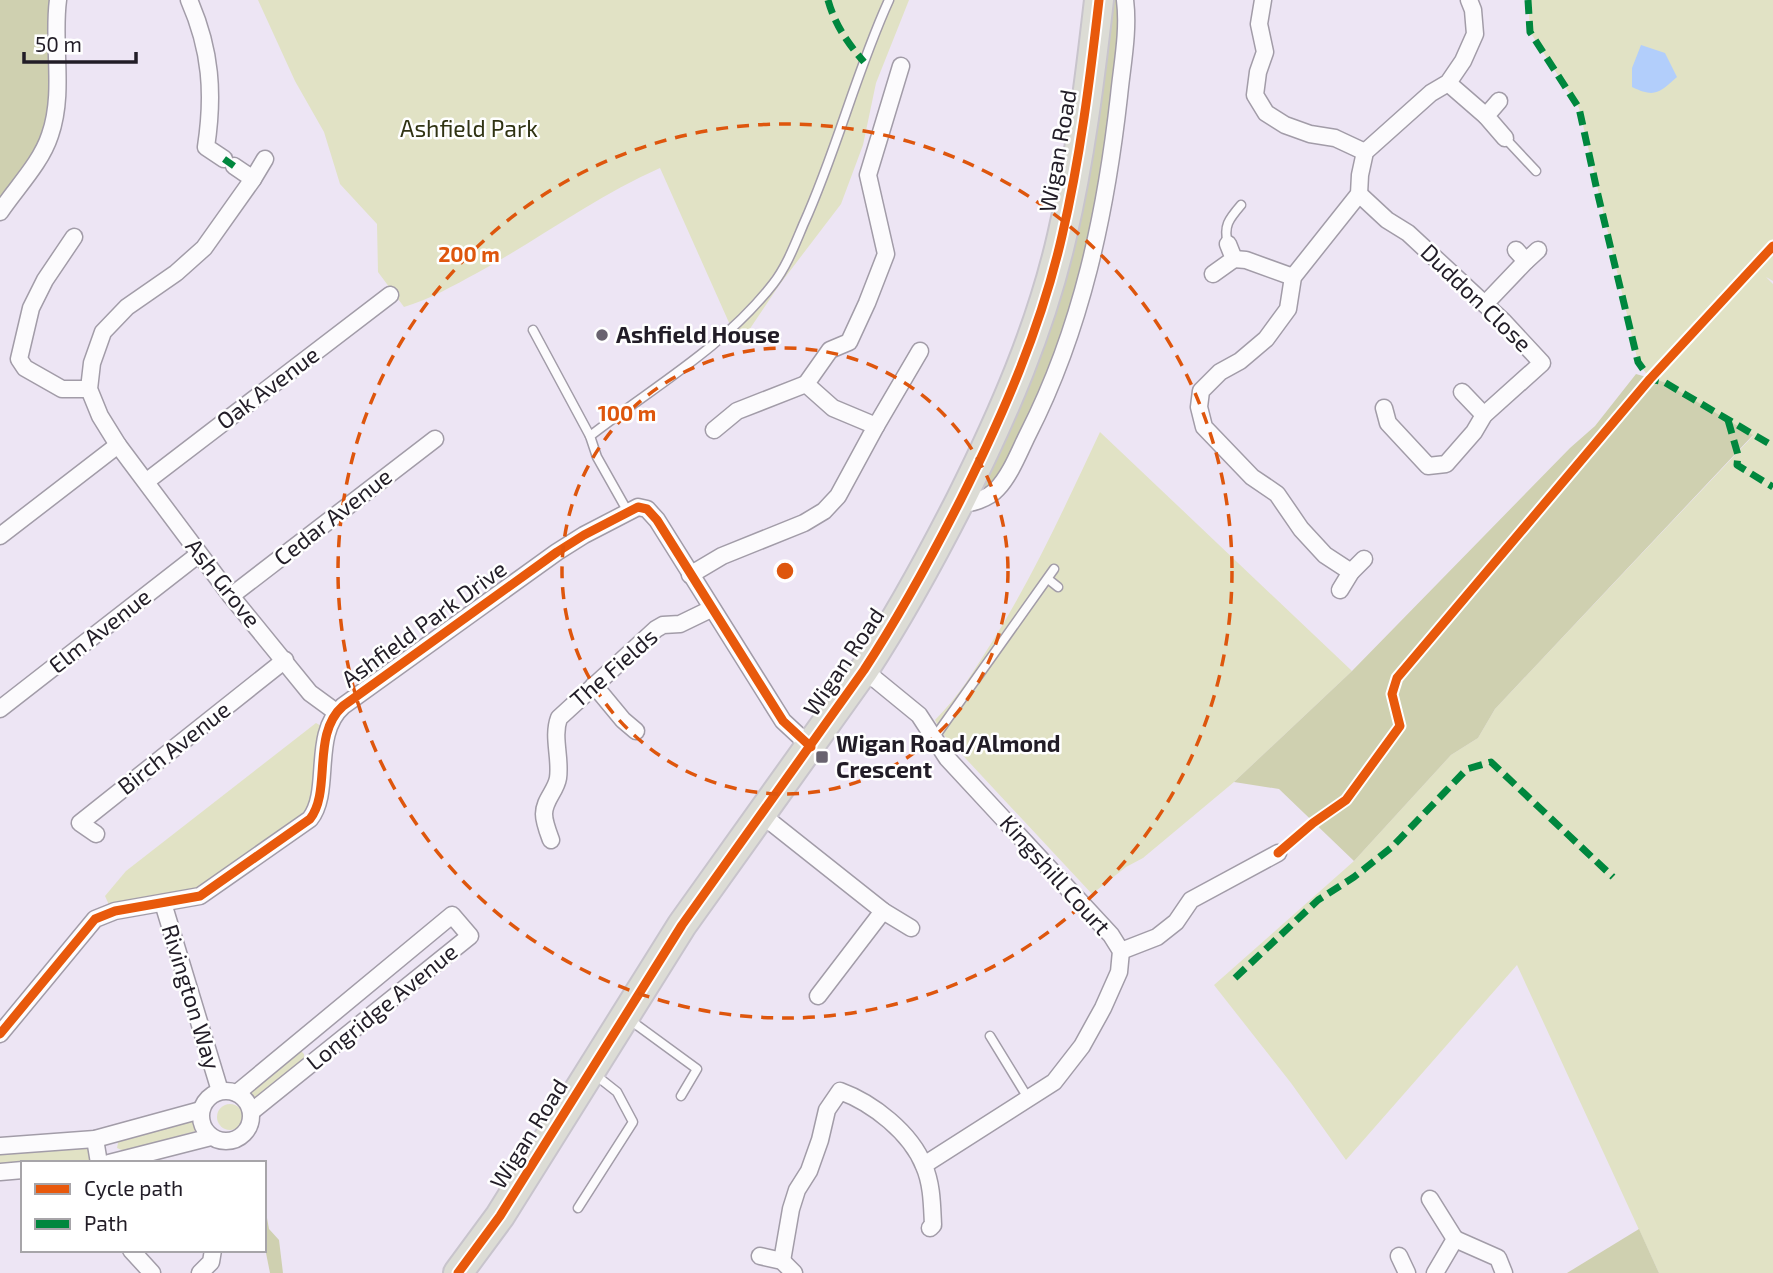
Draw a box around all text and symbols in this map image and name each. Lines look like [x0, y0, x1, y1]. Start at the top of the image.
scale bar [24, 21, 136, 65]
text: 50 m [35, 31, 82, 56]
street label: Wigan Road [1032, 87, 1082, 214]
park label: Ashfield Park [400, 114, 538, 142]
street label: Duddon Close [1415, 237, 1538, 357]
text: 200 m [438, 241, 500, 266]
place label: Ashfield House [616, 320, 780, 348]
marker: Ashfield House [594, 327, 610, 343]
street label: Oak Avenue [211, 340, 324, 435]
text: 100 m [598, 400, 656, 425]
street label: Cedar Avenue [268, 462, 397, 571]
street label: Ash Grove [180, 532, 267, 632]
street label: Ashfield Park Drive [335, 554, 511, 693]
centre of rings [773, 559, 797, 583]
street label: Elm Avenue [43, 582, 156, 679]
street label: Wigan Road [797, 602, 890, 721]
street label: The Fields [564, 622, 663, 713]
street label: Birch Avenue [112, 695, 235, 800]
place label: Wigan Road/Almond Crescent [836, 729, 1061, 783]
marker: Wigan Road/Almond Crescent [814, 749, 830, 765]
street label: Kingshill Court [995, 809, 1117, 940]
street label: Rivington Way [157, 921, 227, 1073]
street label: Longridge Avenue [300, 937, 462, 1076]
street label: Wigan Road [483, 1073, 573, 1194]
legend [21, 1161, 266, 1252]
text: Cycle path [84, 1175, 183, 1200]
text: Path [84, 1210, 128, 1235]

